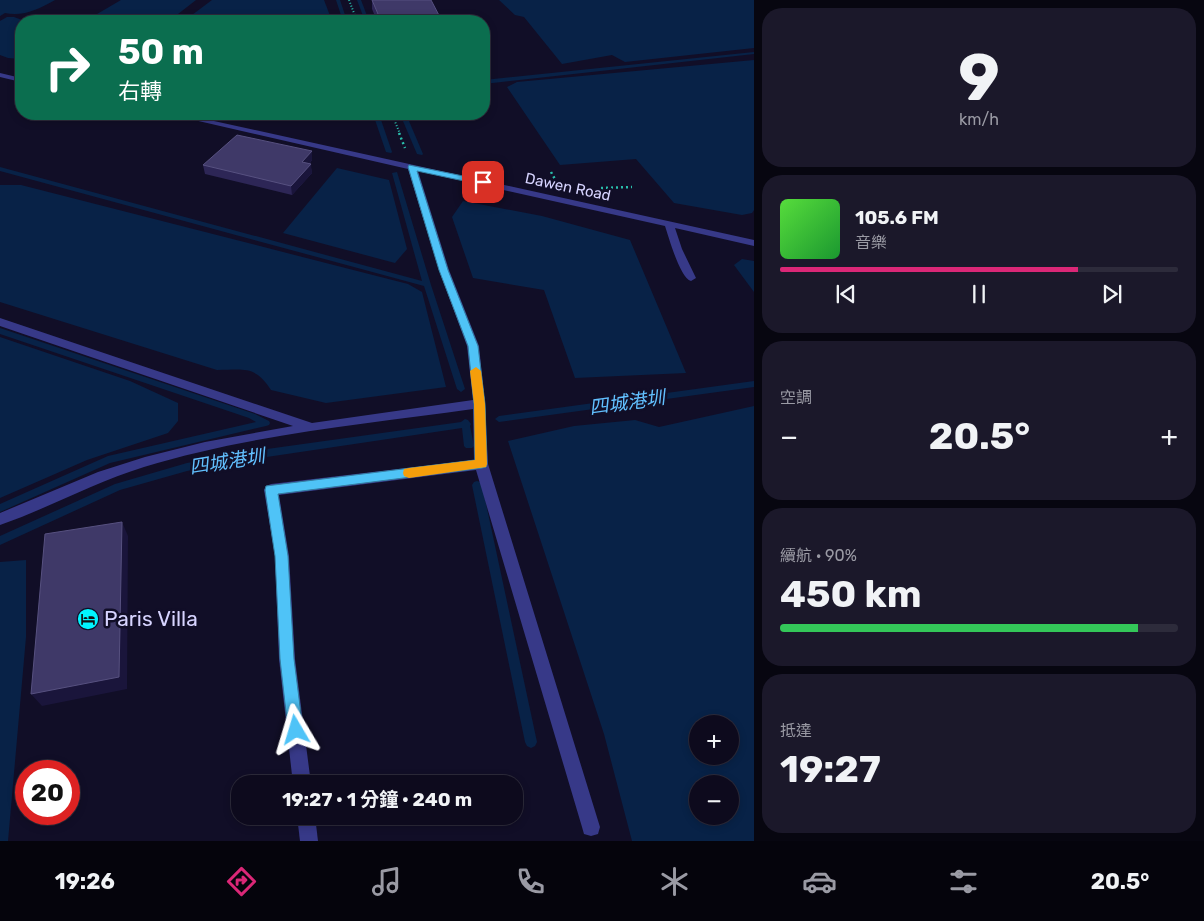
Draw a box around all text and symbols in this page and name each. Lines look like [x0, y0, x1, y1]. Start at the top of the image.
text: 50 m [118, 31, 204, 73]
icon: right [35, 35, 100, 100]
text: 9 [958, 39, 1000, 116]
text: 右轉 [118, 78, 162, 105]
text: km/h [959, 110, 999, 129]
pin [462, 161, 504, 203]
icon: arrive [469, 168, 497, 196]
street label: Dawen Road [524, 169, 612, 205]
text: 105.6 FM [855, 206, 939, 229]
text: 音樂 [855, 233, 887, 252]
icon: previous [832, 280, 860, 308]
icon: pause [965, 280, 993, 308]
icon: next [1098, 280, 1126, 308]
water label: 四城港圳 [588, 385, 669, 419]
text: 空調 [780, 388, 812, 407]
text: 20.5° [929, 413, 1030, 459]
text: − [780, 420, 798, 453]
text: + [1161, 420, 1178, 453]
water label: 四城港圳 [188, 444, 269, 479]
text: 續航 · 90% [780, 546, 857, 565]
text: 450 km [780, 571, 921, 617]
place label: Paris Villa [104, 606, 198, 631]
hotel icon: Paris Villa [76, 607, 100, 631]
position arrow [269, 703, 321, 755]
map controls [689, 715, 739, 825]
button: + [689, 715, 739, 765]
text: 抵達 [780, 721, 812, 740]
text: 19:27 [780, 746, 881, 792]
speed limit sign: 20 [15, 760, 80, 825]
button: − [689, 775, 739, 825]
text: 19:27 · 1 分鐘 · 240 m [282, 788, 472, 811]
icon: directions [224, 864, 259, 899]
icon: music [369, 864, 404, 899]
icon: phone [513, 864, 548, 899]
icon: climate [657, 864, 692, 899]
icon: car [802, 864, 837, 899]
icon: filters [946, 864, 981, 899]
text: 19:26 [55, 868, 115, 895]
text: 20.5° [1091, 868, 1149, 895]

